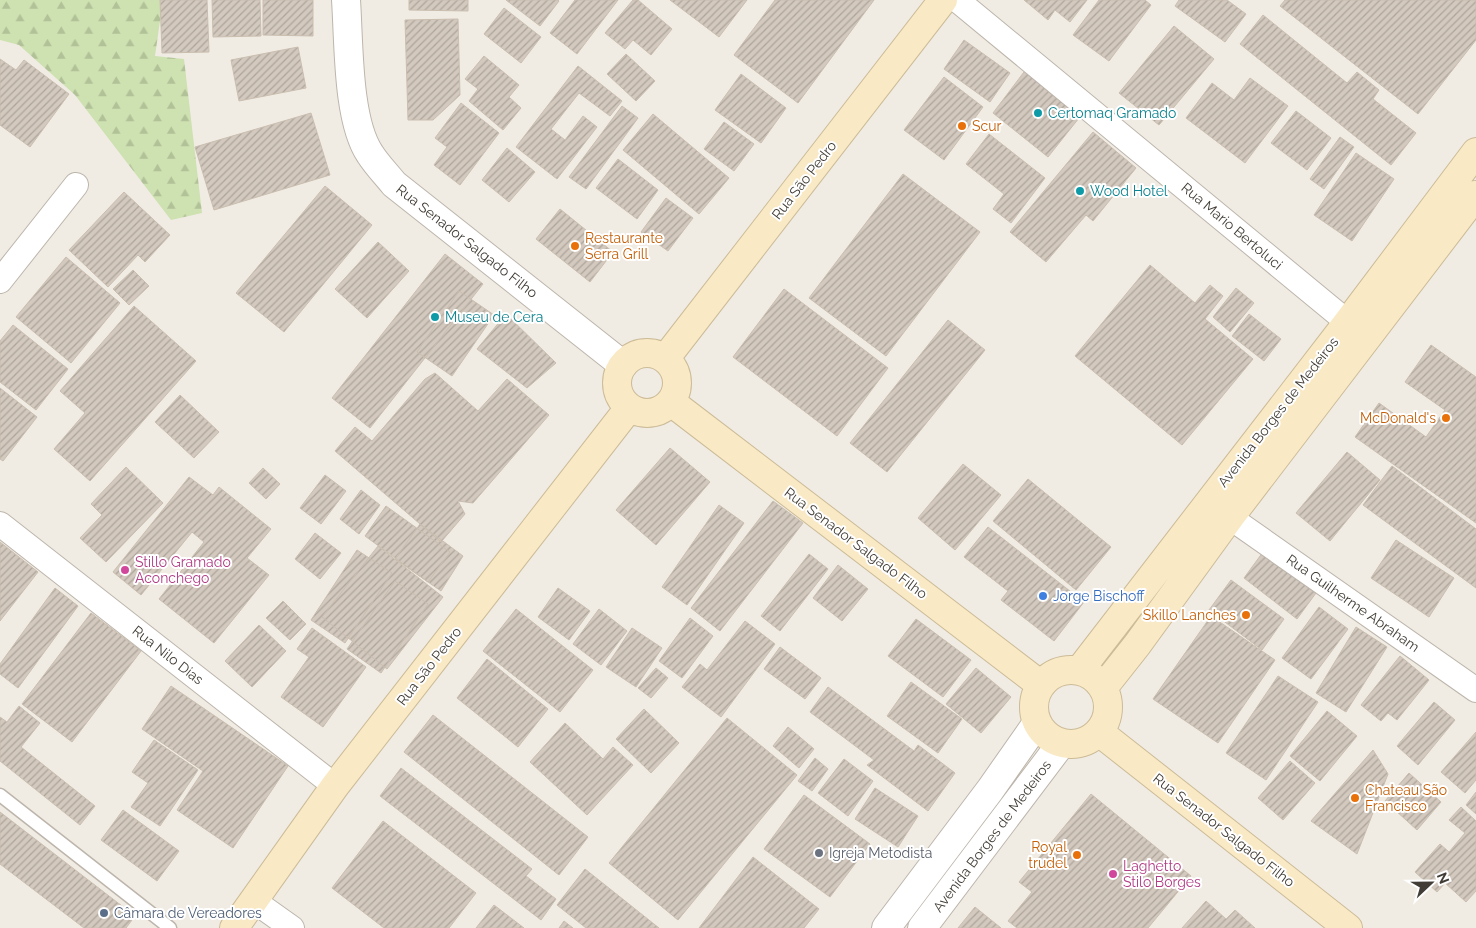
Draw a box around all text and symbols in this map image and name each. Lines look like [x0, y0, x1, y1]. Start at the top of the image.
place label: Certomaq Gramado [1048, 105, 1176, 121]
marker: Certomaq Gramado [1032, 107, 1044, 119]
place label: Scur [972, 118, 1001, 134]
marker: Scur [956, 120, 968, 132]
street label: Rua São Pedro [768, 138, 840, 222]
street label: Rua Mario Bertoluci [1178, 179, 1286, 273]
street label: Rua Senador Salgado Filho [393, 181, 541, 301]
place label: Wood Hotel [1090, 183, 1168, 199]
marker: Wood Hotel [1074, 185, 1086, 197]
place label: Restaurante Serra Grill [585, 230, 663, 262]
marker: Restaurante Serra Grill [569, 240, 581, 252]
place label: Museu de Cera [445, 309, 543, 325]
marker: Museu de Cera [429, 311, 441, 323]
street label: Avenida Borges de Medeiros [1215, 334, 1342, 490]
place label: McDonald's [1360, 410, 1436, 426]
marker: McDonald's [1440, 412, 1452, 424]
street label: Rua Senador Salgado Filho [781, 484, 931, 602]
street label: Rua Guilherme Abraham [1283, 551, 1423, 655]
place label: Stillo Gramado Aconchego [135, 554, 231, 586]
marker: Stillo Gramado Aconchego [119, 564, 131, 576]
place label: Jorge Bischoff [1053, 588, 1145, 604]
marker: Jorge Bischoff [1037, 590, 1049, 602]
place label: Skillo Lanches [1143, 607, 1236, 623]
marker: Skillo Lanches [1240, 609, 1252, 621]
street label: Rua Nilo Dias [129, 622, 207, 688]
street label: Rua São Pedro [393, 624, 465, 708]
street label: Avenida Borges de Medeiros [930, 757, 1054, 915]
street label: Rua Senador Salgado Filho [1150, 770, 1298, 890]
place label: Chateau São Francisco [1365, 782, 1447, 814]
marker: Chateau São Francisco [1349, 792, 1361, 804]
place label: Royal trudel [1028, 839, 1067, 871]
place label: Igreja Metodista [829, 845, 932, 861]
marker: Igreja Metodista [813, 847, 825, 859]
marker: Royal trudel [1071, 849, 1083, 861]
place label: Laghetto Stilo Borges [1123, 858, 1201, 890]
north arrow [1406, 858, 1456, 908]
marker: Laghetto Stilo Borges [1107, 868, 1119, 880]
text: N [1434, 870, 1452, 886]
place label: Câmara de Vereadores [114, 905, 262, 921]
marker: Câmara de Vereadores [98, 907, 110, 919]

